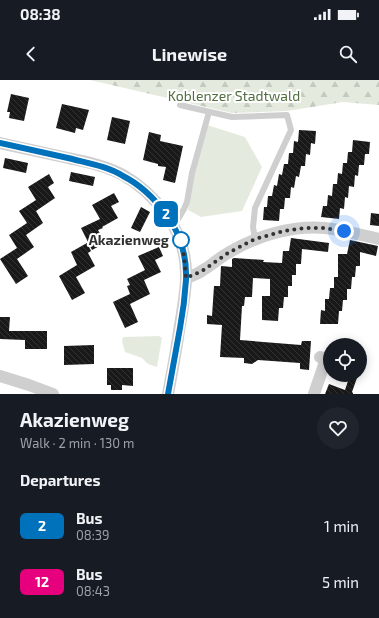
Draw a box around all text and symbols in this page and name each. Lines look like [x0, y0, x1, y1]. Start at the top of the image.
text: 08:38 [20, 5, 61, 23]
icon: back [20, 43, 42, 65]
text: Linewise [152, 43, 227, 65]
icon: search [337, 43, 359, 65]
park label: Koblenzer Stadtwald [168, 87, 300, 104]
line badge: 2 [153, 201, 179, 227]
text: 2 [162, 205, 170, 222]
your location [334, 221, 354, 241]
place label: Akazienweg [89, 231, 169, 248]
marker: Akazienweg [172, 231, 190, 249]
map controls [323, 338, 367, 382]
button: locate [323, 338, 367, 382]
button: heart [317, 407, 359, 449]
text: Akazienweg [20, 408, 129, 431]
text: Walk · 2 min · 130 m [20, 435, 134, 451]
text: Departures [20, 471, 100, 489]
text: Bus [76, 509, 102, 527]
text: 2 [38, 517, 46, 534]
text: 1 min [324, 517, 359, 535]
text: 08:39 [76, 527, 109, 543]
text: Bus [76, 565, 102, 583]
text: 12 [35, 573, 49, 590]
text: 5 min [322, 573, 359, 591]
text: 08:43 [76, 583, 110, 599]

